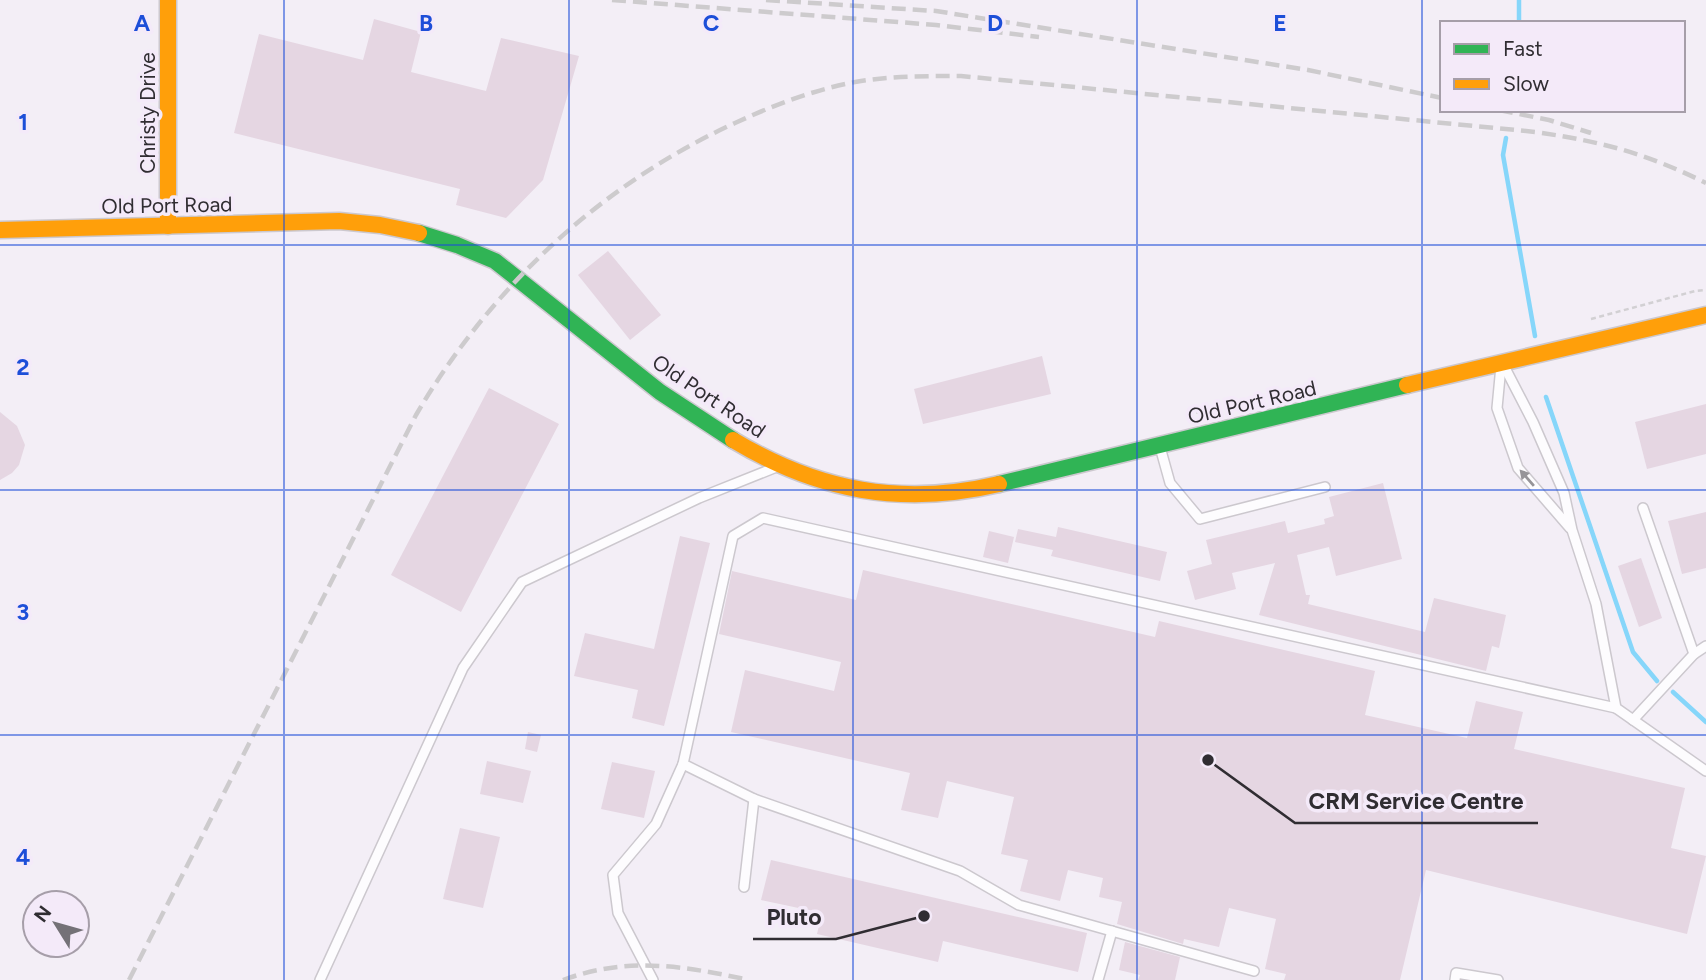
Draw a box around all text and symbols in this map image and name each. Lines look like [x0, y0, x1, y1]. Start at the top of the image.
text: A [134, 9, 151, 37]
text: B [419, 9, 433, 37]
text: C [703, 9, 720, 37]
text: D [987, 9, 1003, 37]
text: E [1273, 9, 1287, 37]
legend [1440, 21, 1685, 112]
text: Fast [1503, 36, 1543, 61]
street label: Christy Drive [135, 52, 160, 174]
text: Slow [1503, 71, 1549, 96]
text: 1 [18, 108, 28, 136]
street label: Old Port Road [101, 191, 233, 219]
street label: Old Port Road [648, 349, 770, 443]
text: 2 [16, 353, 30, 381]
street label: Old Port Road [1185, 375, 1319, 429]
one-way arrow [1519, 469, 1535, 487]
text: 3 [17, 598, 29, 626]
callout: CRM Service Centre [1295, 779, 1538, 823]
text: CRM Service Centre [1309, 787, 1524, 815]
text: 4 [16, 843, 30, 871]
north arrow [21, 889, 91, 959]
callout: Pluto [753, 895, 836, 939]
text: N [29, 901, 56, 927]
text: Pluto [767, 903, 822, 931]

